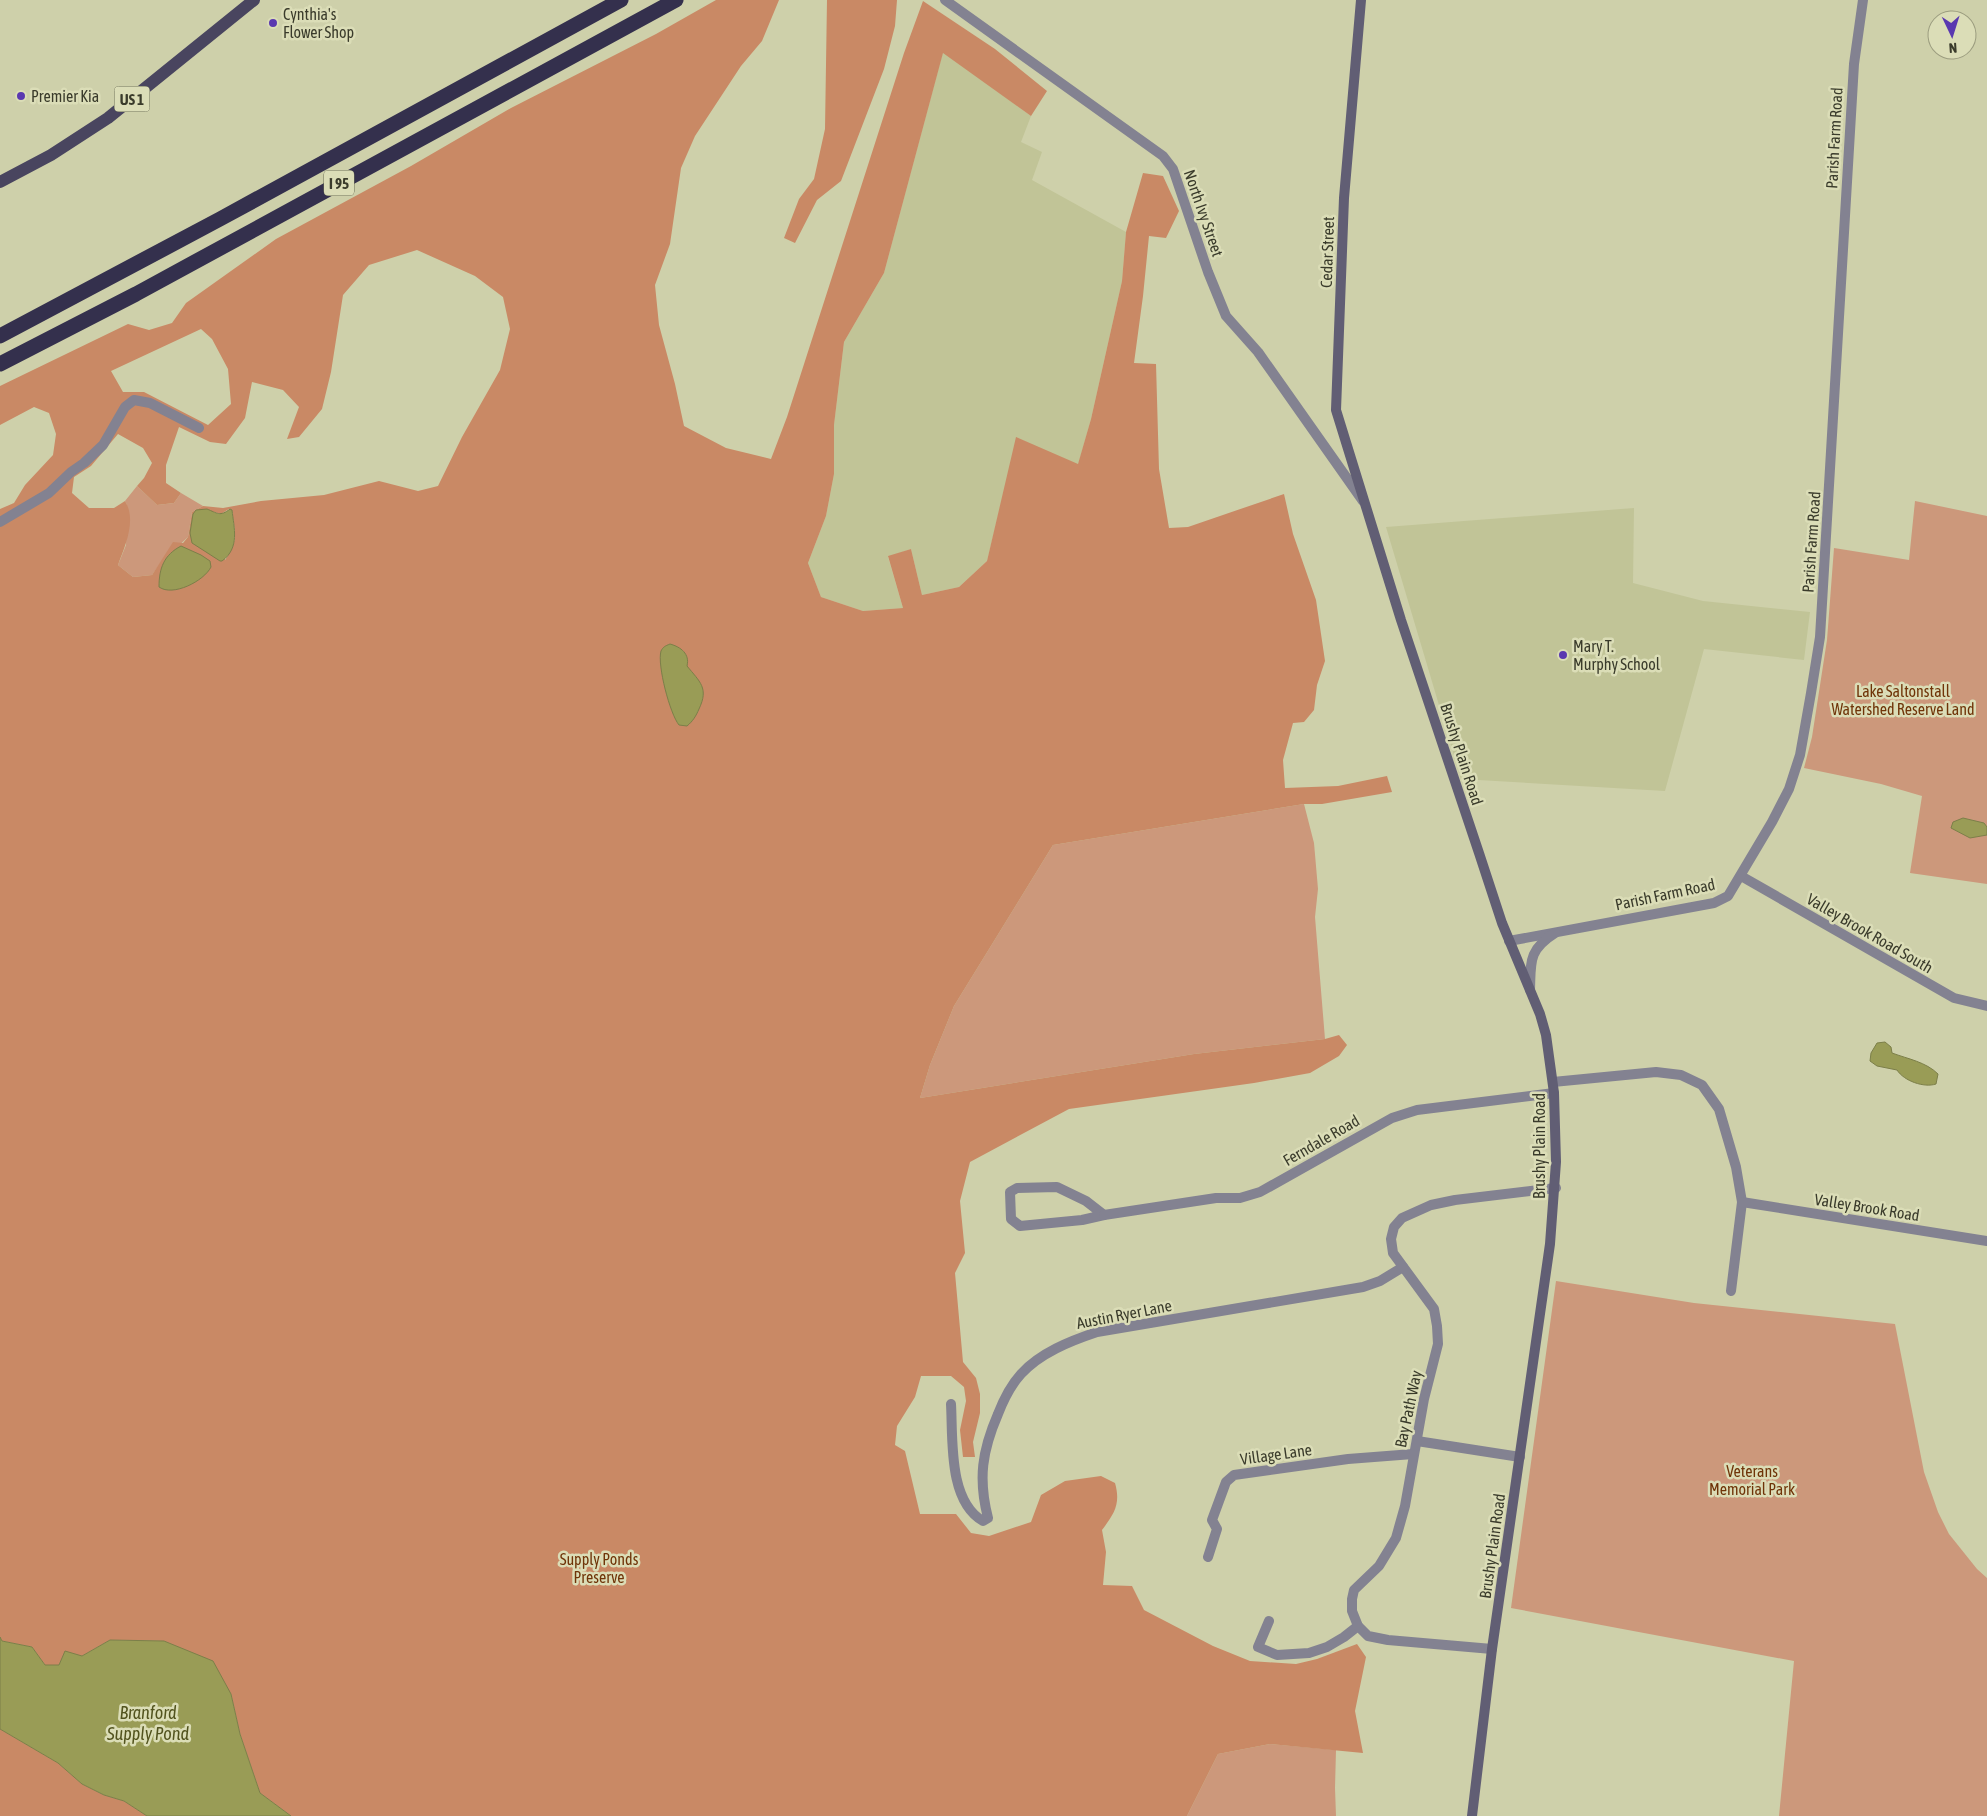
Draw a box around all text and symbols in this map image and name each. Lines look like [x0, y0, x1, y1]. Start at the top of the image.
place label: Cynthia's Flower Shop [283, 5, 354, 42]
north arrow [1927, 10, 1977, 60]
marker: Cynthia's Flower Shop [267, 17, 279, 29]
text: N [1948, 40, 1958, 56]
road number: US 1 [114, 86, 150, 112]
place label: Premier Kia [31, 87, 99, 105]
street label: Parish Farm Road [1822, 87, 1846, 189]
marker: Premier Kia [15, 90, 27, 102]
street label: North Ivy Street [1180, 167, 1227, 259]
road number: I 95 [324, 170, 354, 196]
street label: Cedar Street [1317, 216, 1337, 288]
street label: Parish Farm Road [1798, 491, 1824, 593]
place label: Mary T. Murphy School [1573, 637, 1661, 674]
marker: Mary T. Murphy School [1557, 649, 1569, 661]
park label: Lake Saltonstall Watershed Reserve Land [1831, 682, 1975, 718]
street label: Brushy Plain Road [1436, 701, 1487, 807]
street label: Parish Farm Road [1613, 875, 1717, 913]
street label: Valley Brook Road South [1803, 890, 1936, 977]
street label: Brushy Plain Road [1530, 1093, 1549, 1199]
street label: Ferndale Road [1280, 1111, 1362, 1169]
street label: Valley Brook Road [1813, 1190, 1921, 1225]
street label: Austin Ryer Lane [1075, 1296, 1173, 1333]
street label: Bay Path Way [1391, 1368, 1426, 1449]
street label: Village Lane [1239, 1440, 1313, 1469]
park label: Veterans Memorial Park [1709, 1462, 1795, 1498]
street label: Brushy Plain Road [1476, 1492, 1509, 1600]
park label: Supply Ponds Preserve [560, 1550, 639, 1586]
water label: Branford Supply Pond [106, 1702, 190, 1744]

